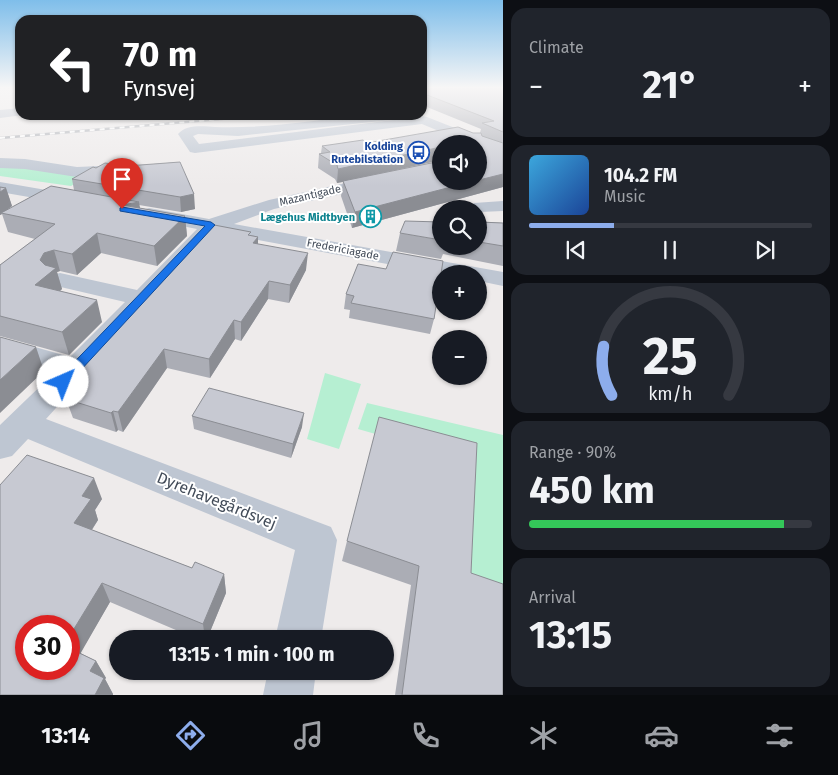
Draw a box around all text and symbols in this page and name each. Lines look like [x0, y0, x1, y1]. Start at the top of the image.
text: 70 m [123, 33, 197, 75]
icon: left [40, 35, 105, 100]
text: Climate [529, 38, 584, 57]
text: 21° [642, 62, 699, 108]
text: − [529, 70, 543, 103]
text: + [798, 70, 812, 103]
text: Fynsvej [123, 75, 196, 102]
map controls [432, 135, 487, 385]
button: sound [432, 135, 487, 190]
place label: Kolding Rutebilstation [331, 140, 404, 166]
bus stop icon: Kolding Rutebilstation [407, 140, 431, 164]
pin [101, 158, 143, 209]
text: 104.2 FM [604, 164, 677, 187]
icon: arrive [108, 165, 136, 193]
street label: Mazantigade [278, 182, 342, 209]
text: Music [604, 187, 645, 206]
button: search [432, 200, 487, 255]
building icon: Lægehus Midtbyen [359, 205, 383, 229]
place label: Lægehus Midtbyen [261, 211, 355, 224]
street label: Fredericiagade [306, 236, 380, 263]
icon: previous [562, 236, 590, 264]
icon: pause [656, 236, 684, 264]
icon: next [751, 236, 779, 264]
button: + [432, 265, 487, 320]
text: 25 [643, 325, 698, 388]
button: − [432, 330, 487, 385]
position arrow [36, 355, 88, 407]
text: km/h [648, 383, 693, 405]
text: Range · 90% [529, 443, 616, 462]
text: 450 km [529, 467, 655, 513]
street label: Dyrehavegårdsvej [154, 468, 279, 533]
text: Arrival [529, 588, 576, 607]
text: 13:15 [529, 612, 612, 658]
speed limit sign: 30 [15, 615, 80, 680]
text: 13:15 · 1 min · 100 m [168, 643, 335, 666]
icon: directions [173, 718, 208, 753]
icon: music [291, 718, 326, 753]
icon: phone [408, 718, 443, 753]
icon: climate [526, 718, 561, 753]
icon: car [644, 718, 679, 753]
icon: filters [762, 718, 797, 753]
text: 13:14 [41, 722, 90, 749]

